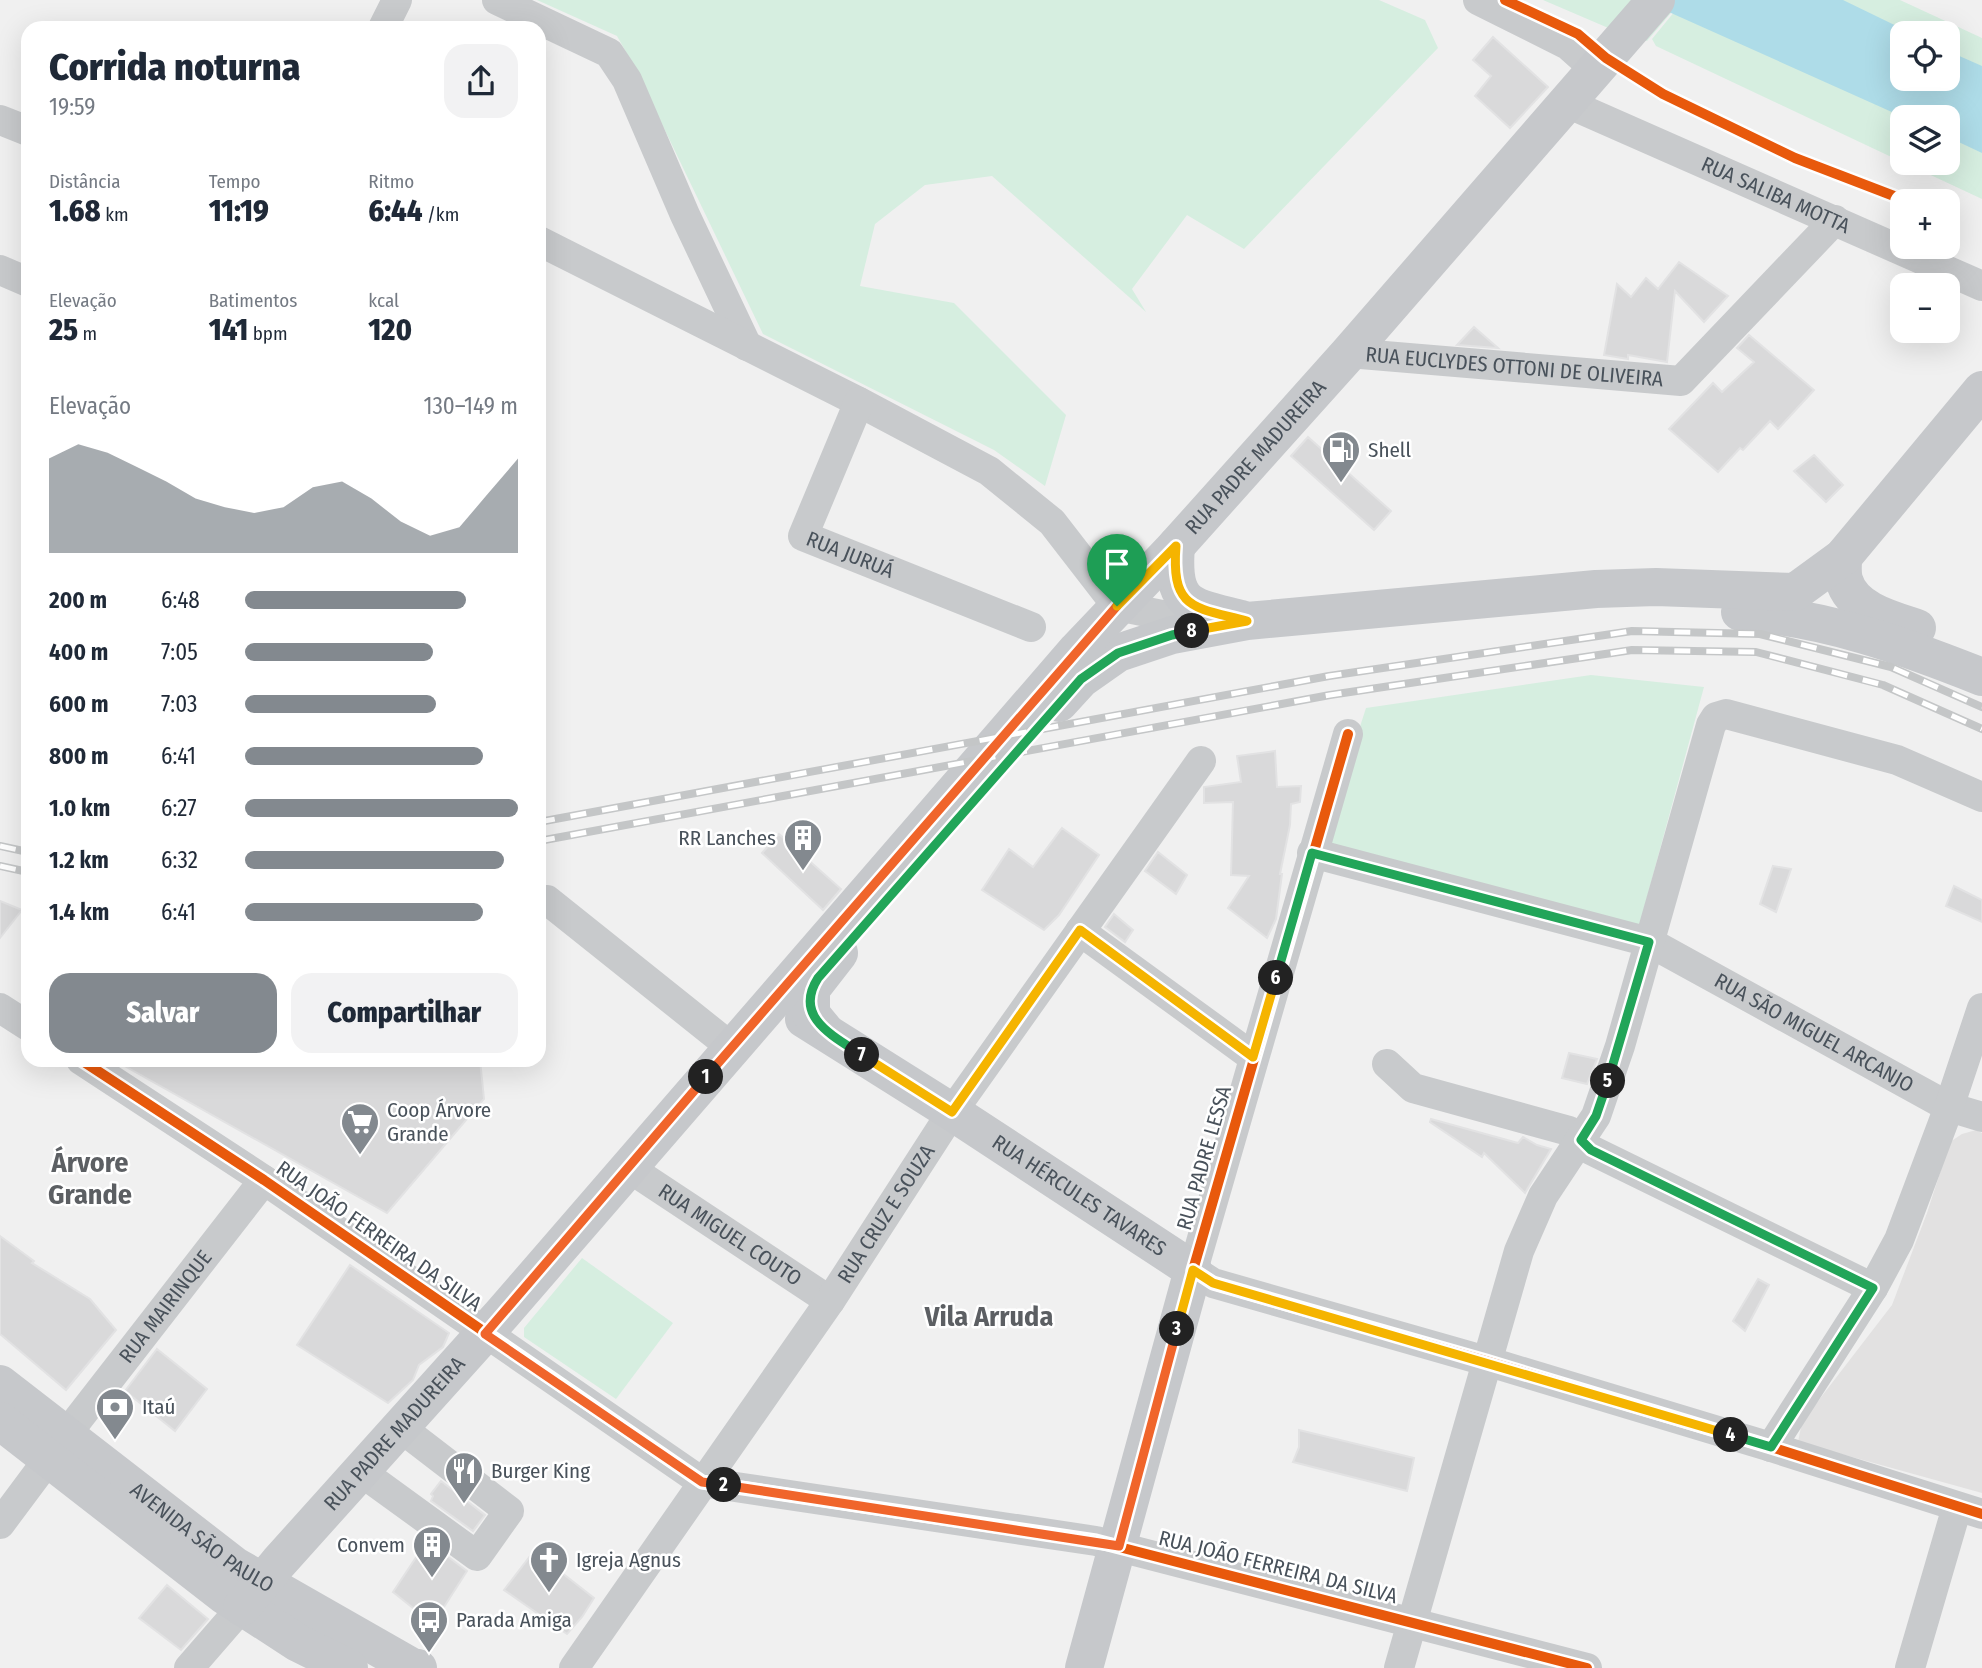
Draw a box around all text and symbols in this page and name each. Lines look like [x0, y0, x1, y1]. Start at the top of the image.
map controls [1890, 21, 1960, 343]
button: locate [1890, 21, 1960, 91]
text: Corrida noturna [49, 44, 300, 90]
button: share [444, 44, 518, 118]
text: 19:59 [49, 93, 96, 121]
button: layers [1890, 105, 1960, 175]
street label: RUA SALIBA MOTTA [1697, 151, 1854, 239]
text: Distância [49, 170, 121, 193]
text: Tempo [209, 170, 261, 193]
text: Ritmo [368, 170, 414, 193]
button: + [1890, 189, 1960, 259]
text: 1.68 [49, 193, 101, 229]
text: 11:19 [209, 193, 269, 229]
text: 6:44 [368, 193, 423, 229]
text: km [101, 203, 129, 226]
text: /km [423, 203, 459, 226]
button: − [1890, 273, 1960, 343]
text: Elevação [49, 289, 117, 312]
text: Batimentos [209, 289, 297, 312]
text: kcal [368, 289, 399, 312]
text: 25 [49, 312, 78, 348]
text: 141 [209, 312, 248, 348]
text: 120 [368, 312, 412, 348]
text: m [78, 322, 97, 345]
text: bpm [248, 322, 288, 345]
street label: RUA EUCLYDES OTTONI DE OLIVEIRA [1365, 341, 1664, 392]
street label: RUA PADRE MADUREIRA [1180, 375, 1332, 540]
text: Elevação [49, 392, 131, 420]
text: 130–149 m [423, 392, 518, 420]
fuel station icon: Shell [1320, 429, 1362, 484]
place label: Shell [1368, 437, 1411, 463]
street label: RUA JURUÁ [803, 526, 898, 584]
pin [1087, 534, 1147, 606]
icon: arrive [1098, 545, 1136, 583]
text: 200 m [49, 586, 107, 614]
text: 6:48 [161, 586, 200, 614]
pin: 8 [1174, 614, 1210, 648]
text: 8 [1186, 619, 1197, 642]
text: 400 m [49, 638, 108, 666]
text: 7:05 [161, 638, 198, 666]
text: 600 m [49, 690, 108, 718]
text: 7:03 [161, 690, 197, 718]
text: 800 m [49, 742, 109, 770]
text: 6:41 [161, 742, 196, 770]
text: 1.0 km [49, 794, 110, 822]
text: 6:27 [161, 794, 197, 822]
building icon: RR Lanches [782, 817, 824, 872]
place label: RR Lanches [678, 825, 776, 851]
text: 1.2 km [49, 846, 109, 874]
text: 6:32 [161, 846, 198, 874]
text: 1.4 km [49, 898, 109, 926]
text: 6:41 [161, 898, 196, 926]
pin: 6 [1258, 960, 1294, 996]
text: 6 [1271, 966, 1280, 989]
street label: RUA SÃO MIGUEL ARCANJO [1710, 968, 1918, 1098]
button: Salvar [49, 973, 277, 1053]
button: Compartilhar [291, 973, 518, 1053]
pin: 7 [844, 1038, 880, 1072]
text: 7 [857, 1043, 866, 1066]
pin: 1 [688, 1060, 724, 1094]
pin: 5 [1590, 1064, 1626, 1098]
text: 1 [701, 1065, 710, 1088]
text: 5 [1603, 1069, 1612, 1092]
street label: RUA PADRE LESSA [1171, 1083, 1237, 1233]
place label: Coop Árvore Grande [387, 1097, 491, 1147]
supermarket icon: Coop Árvore Grande [339, 1101, 381, 1156]
street label: RUA HÉRCULES TAVARES [987, 1129, 1171, 1262]
street label: RUA CRUZ E SOUZA [832, 1140, 940, 1288]
district label: Árvore Grande [48, 1145, 132, 1211]
street label: RUA JOÃO FERREIRA DA SILVA [271, 1155, 487, 1317]
street label: RUA MIGUEL COUTO [653, 1178, 806, 1292]
street label: RUA MAIRINQUE [113, 1245, 218, 1369]
district label: Vila Arruda [924, 1300, 1053, 1333]
pin: 3 [1160, 1312, 1194, 1346]
text: 3 [1172, 1317, 1181, 1340]
street label: RUA PADRE MADUREIRA [318, 1351, 471, 1516]
bank icon: Itaú [94, 1386, 136, 1441]
place label: Itaú [142, 1394, 176, 1420]
pin: 4 [1714, 1418, 1748, 1452]
text: 4 [1726, 1423, 1735, 1446]
restaurant icon: Burger King [443, 1450, 485, 1505]
place label: Burger King [491, 1458, 590, 1484]
pin: 2 [706, 1468, 742, 1502]
text: 2 [719, 1473, 728, 1496]
street label: AVENIDA SÃO PAULO [125, 1477, 278, 1598]
building icon: Convem [411, 1524, 453, 1579]
street label: RUA JOÃO FERREIRA DA SILVA [1156, 1525, 1400, 1609]
place label: Convem [337, 1532, 405, 1558]
church icon: Igreja Agnus [528, 1539, 570, 1594]
place label: Igreja Agnus [576, 1547, 681, 1573]
bus stop icon: Parada Amiga [408, 1599, 450, 1654]
place label: Parada Amiga [456, 1607, 572, 1633]

